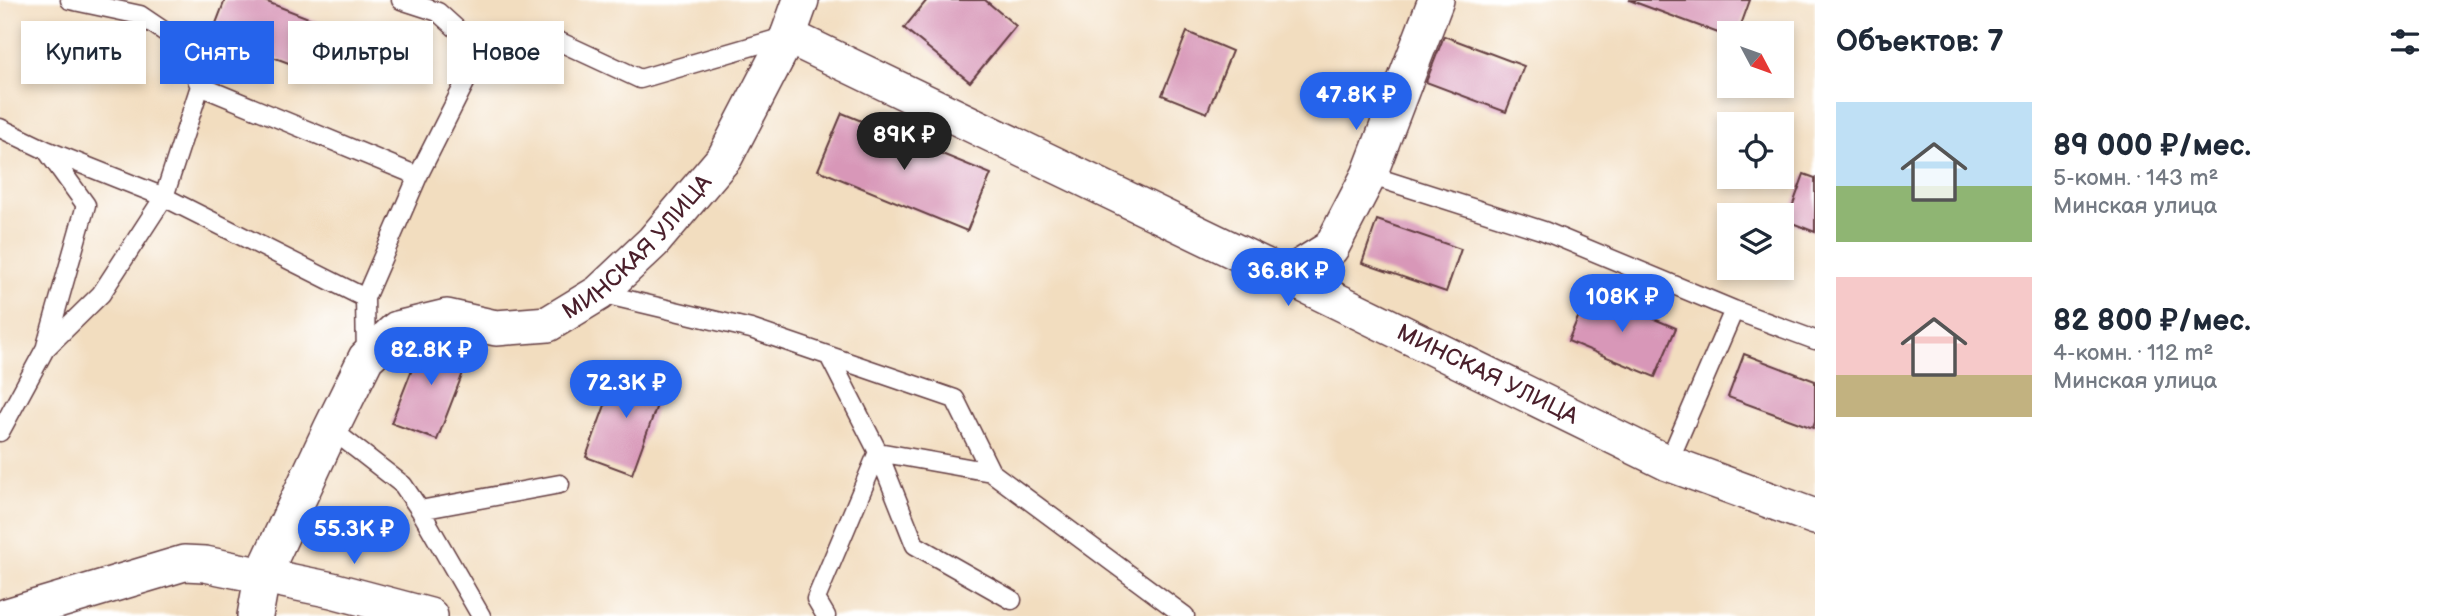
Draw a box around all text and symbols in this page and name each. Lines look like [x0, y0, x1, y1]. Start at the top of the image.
chip: Купить [21, 21, 146, 84]
chip: Снять [160, 21, 274, 84]
chip: Фильтры [288, 21, 433, 84]
chip: Новое [447, 21, 564, 84]
north arrow [1717, 21, 1794, 98]
map controls [1717, 21, 1794, 280]
icon: filters [2386, 23, 2424, 61]
text: Объектов: 7 [1836, 24, 2004, 60]
pin: 47.8K ₽ [1291, 72, 1421, 132]
text: 47.8K ₽ [1316, 81, 1396, 109]
button: locate [1717, 112, 1794, 189]
pin: 89K ₽ [855, 113, 953, 172]
text: 89K ₽ [873, 121, 935, 149]
text: 89 000 ₽/мес. [2053, 128, 2251, 164]
icon: home [1892, 130, 1976, 214]
text: 5-комн. · 143 m² [2053, 164, 2218, 192]
street label: МИНСКАЯ УЛИЦА [557, 169, 718, 326]
text: Минская улица [2053, 192, 2217, 220]
button: layers [1717, 203, 1794, 280]
pin: 36.8K ₽ [1223, 248, 1353, 308]
text: 36.8K ₽ [1247, 257, 1329, 285]
pin: 108K ₽ [1565, 274, 1679, 334]
text: 108K ₽ [1585, 283, 1659, 311]
text: 82 800 ₽/мес. [2053, 303, 2251, 339]
icon: home [1892, 305, 1976, 389]
street label: МИНСКАЯ УЛИЦА [1392, 318, 1583, 431]
pin: 82.8K ₽ [366, 328, 496, 387]
text: 82.8K ₽ [390, 336, 472, 364]
text: 4-комн. · 112 m² [2053, 339, 2214, 367]
pin: 72.3K ₽ [561, 360, 691, 420]
text: Минская улица [2053, 367, 2217, 395]
text: 72.3K ₽ [586, 369, 666, 397]
pin: 55.3K ₽ [289, 506, 419, 566]
text: 55.3K ₽ [314, 515, 394, 543]

